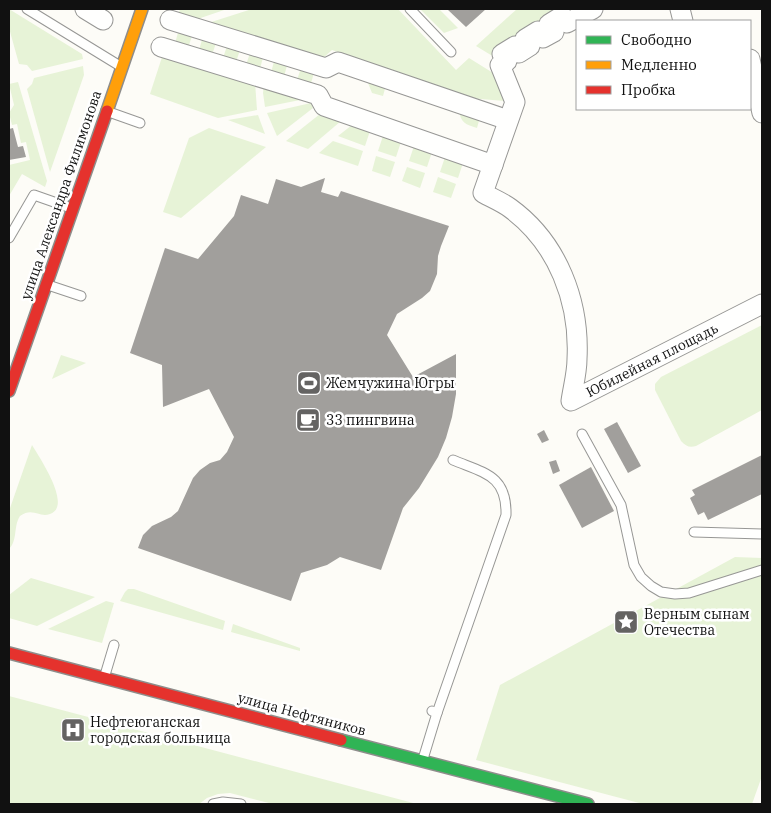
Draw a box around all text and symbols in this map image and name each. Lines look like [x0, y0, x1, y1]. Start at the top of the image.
legend [576, 20, 751, 110]
text: Свободно [621, 30, 692, 49]
text: Медленно [621, 55, 697, 74]
text: Пробка [621, 80, 676, 99]
street label: улица Александра Филимонова [17, 88, 105, 302]
street label: Юбилейная площадь [583, 319, 721, 401]
sports icon: Жемчужина Югры [296, 370, 322, 396]
place label: Жемчужина Югры [326, 374, 455, 392]
cafe icon: 33 пингвина [295, 407, 321, 433]
place label: 33 пингвина [326, 411, 415, 429]
place label: Верным сынам Отечества [644, 605, 750, 639]
place icon: Верным сынам Отечества [613, 609, 639, 635]
street label: улица Нефтяников [236, 688, 368, 740]
place label: Нефтеюганская городская больница [90, 713, 231, 747]
hospital icon: Нефтеюганская городская больница [60, 717, 86, 743]

